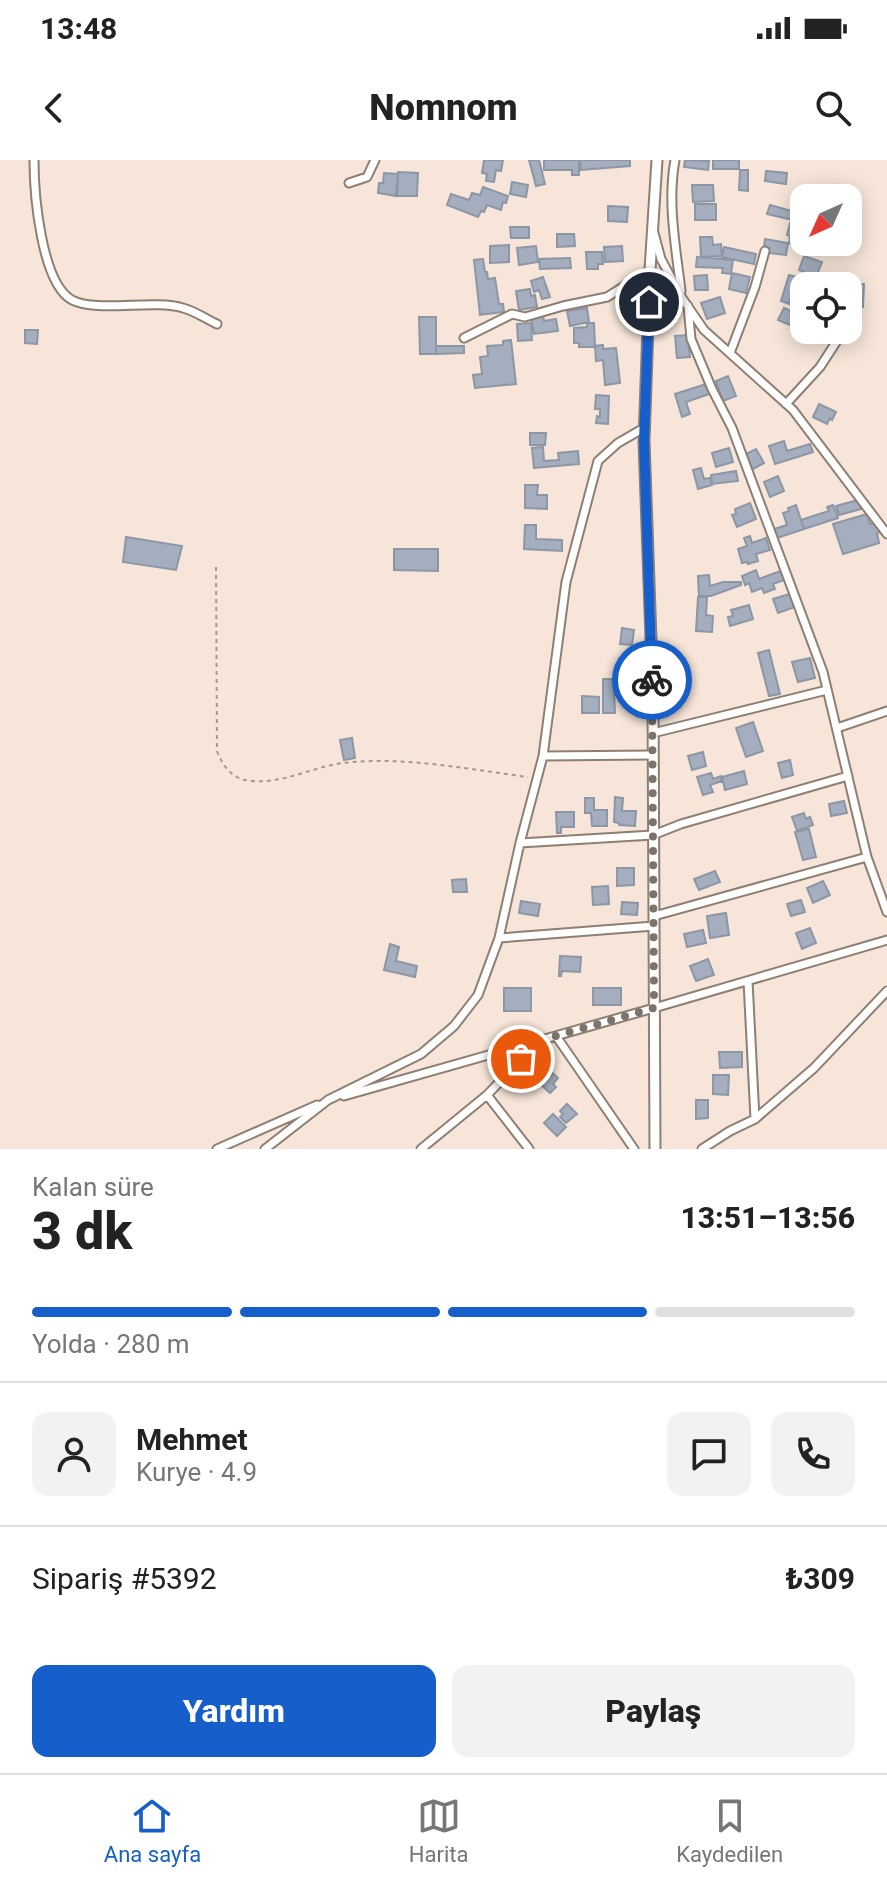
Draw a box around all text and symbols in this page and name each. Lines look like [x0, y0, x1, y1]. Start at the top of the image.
text: 13:48 [40, 11, 117, 46]
icon: back [32, 86, 76, 130]
icon: search [811, 86, 855, 130]
text: Nomnom [369, 87, 518, 129]
north arrow [790, 184, 862, 256]
map controls [790, 184, 862, 344]
pin [615, 268, 683, 336]
button: locate [790, 272, 862, 344]
icon: home [627, 280, 671, 324]
courier [612, 640, 692, 720]
icon: bike [630, 658, 674, 702]
pin [487, 1025, 555, 1093]
icon: bag [499, 1037, 543, 1081]
text: Kalan süre [32, 1172, 154, 1202]
text: 13:51–13:56 [680, 1200, 855, 1235]
text: 3 dk [32, 1201, 132, 1262]
text: Yolda · 280 m [32, 1329, 190, 1359]
button: person [32, 1412, 116, 1496]
button: chat [667, 1412, 751, 1496]
button: phone [771, 1412, 855, 1496]
text: Mehmet [136, 1422, 248, 1457]
text: Kurye · 4.9 [136, 1457, 257, 1487]
text: Sipariş #5392 [32, 1561, 217, 1596]
text: ₺309 [786, 1561, 855, 1596]
button: Yardım [32, 1665, 436, 1757]
button: Paylaş [452, 1665, 855, 1757]
tab: Ana sayfa [104, 1794, 201, 1867]
tab: Harita [409, 1794, 468, 1867]
tab: Kaydedilen [676, 1794, 783, 1867]

